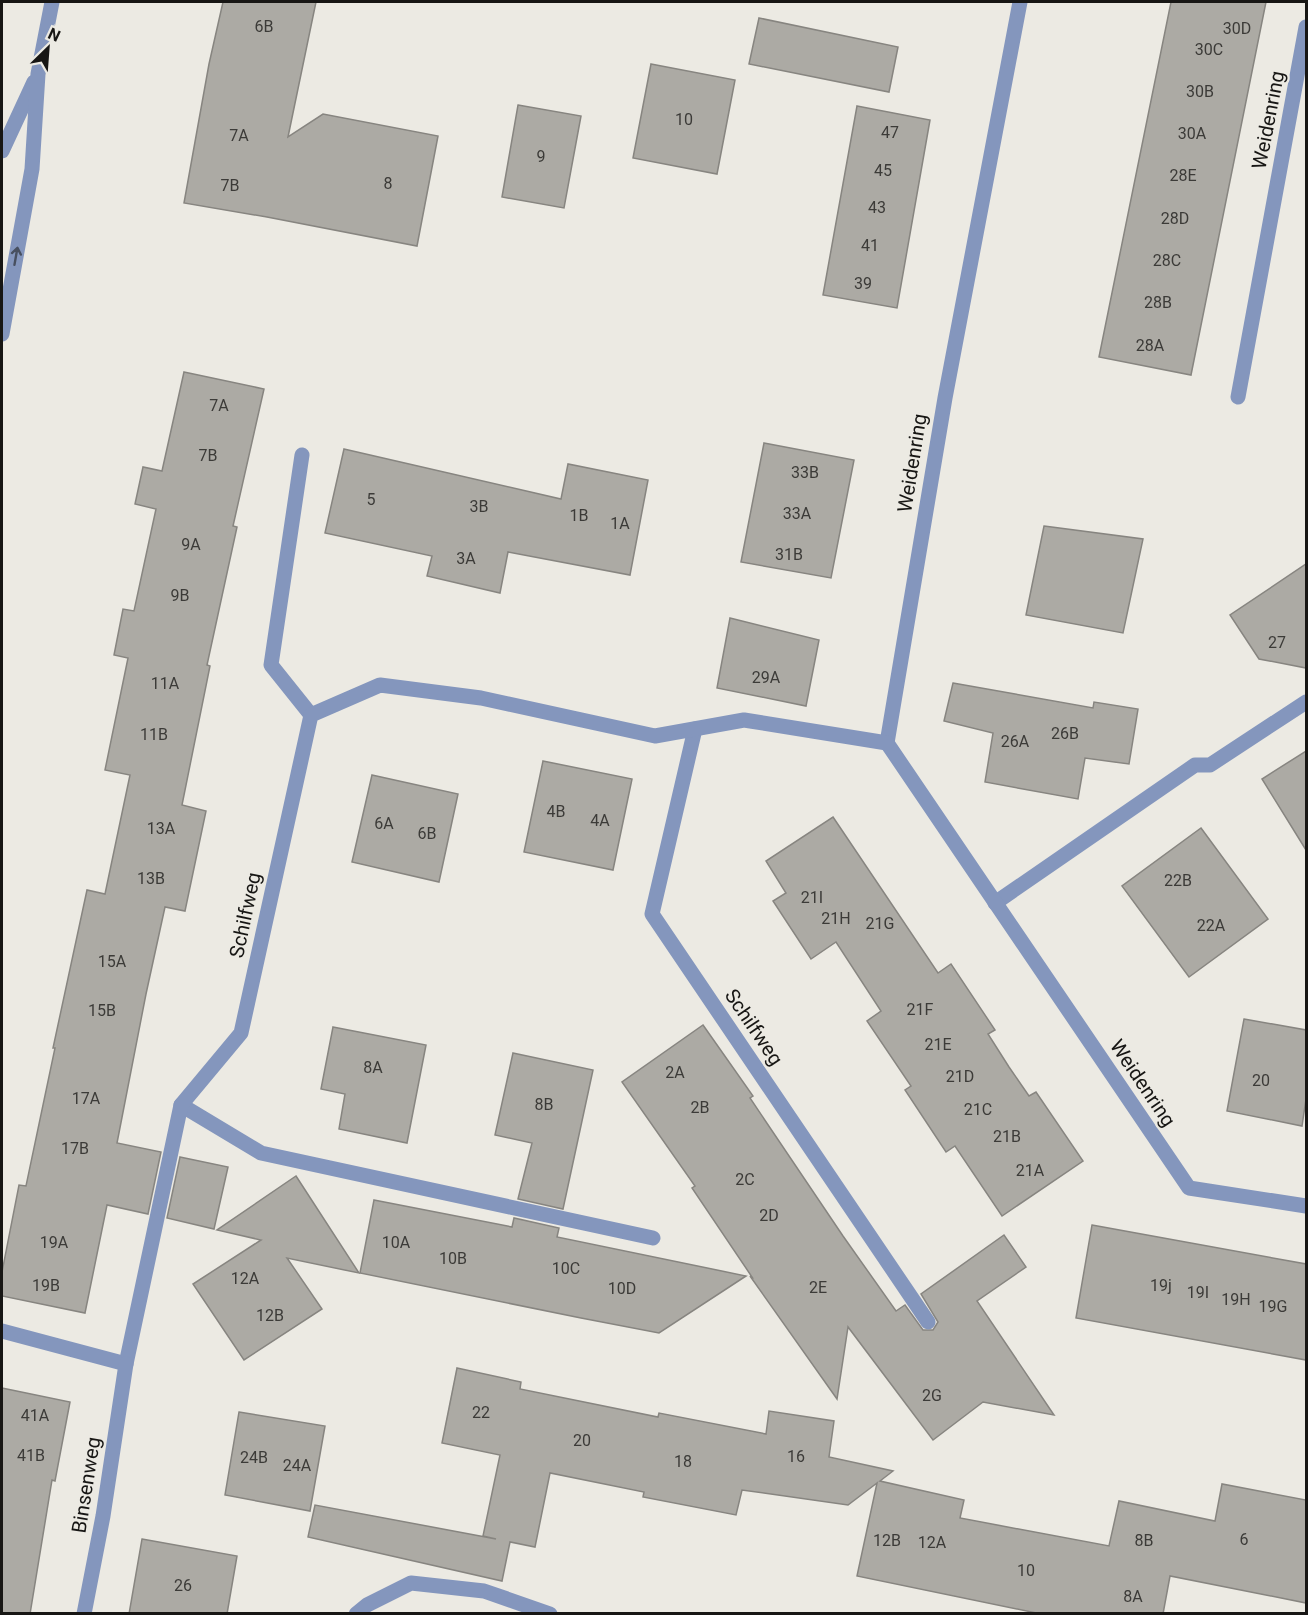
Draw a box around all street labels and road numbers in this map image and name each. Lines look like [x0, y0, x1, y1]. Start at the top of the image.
street label: Weidenring [1247, 69, 1289, 171]
street label: Weidenring [892, 412, 932, 514]
street label: Schilfweg [224, 870, 266, 960]
street label: Schilfweg [720, 984, 788, 1070]
street label: Weidenring [1105, 1035, 1181, 1131]
street label: Binsenweg [67, 1435, 105, 1535]

